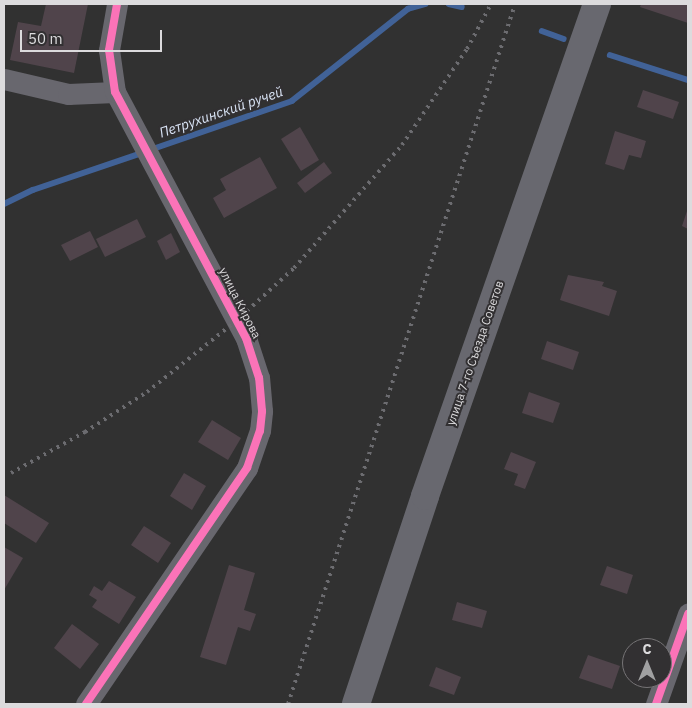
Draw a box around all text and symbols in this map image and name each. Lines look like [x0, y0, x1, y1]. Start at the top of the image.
scale bar [22, 20, 165, 52]
text: 50 m [28, 29, 63, 48]
water label: Петрухинский ручей [157, 83, 285, 141]
street label: улица Кирова [216, 265, 264, 341]
street label: улица 7-го Съезда Советов [443, 279, 507, 427]
north arrow [622, 638, 672, 688]
text: С [642, 640, 652, 658]

